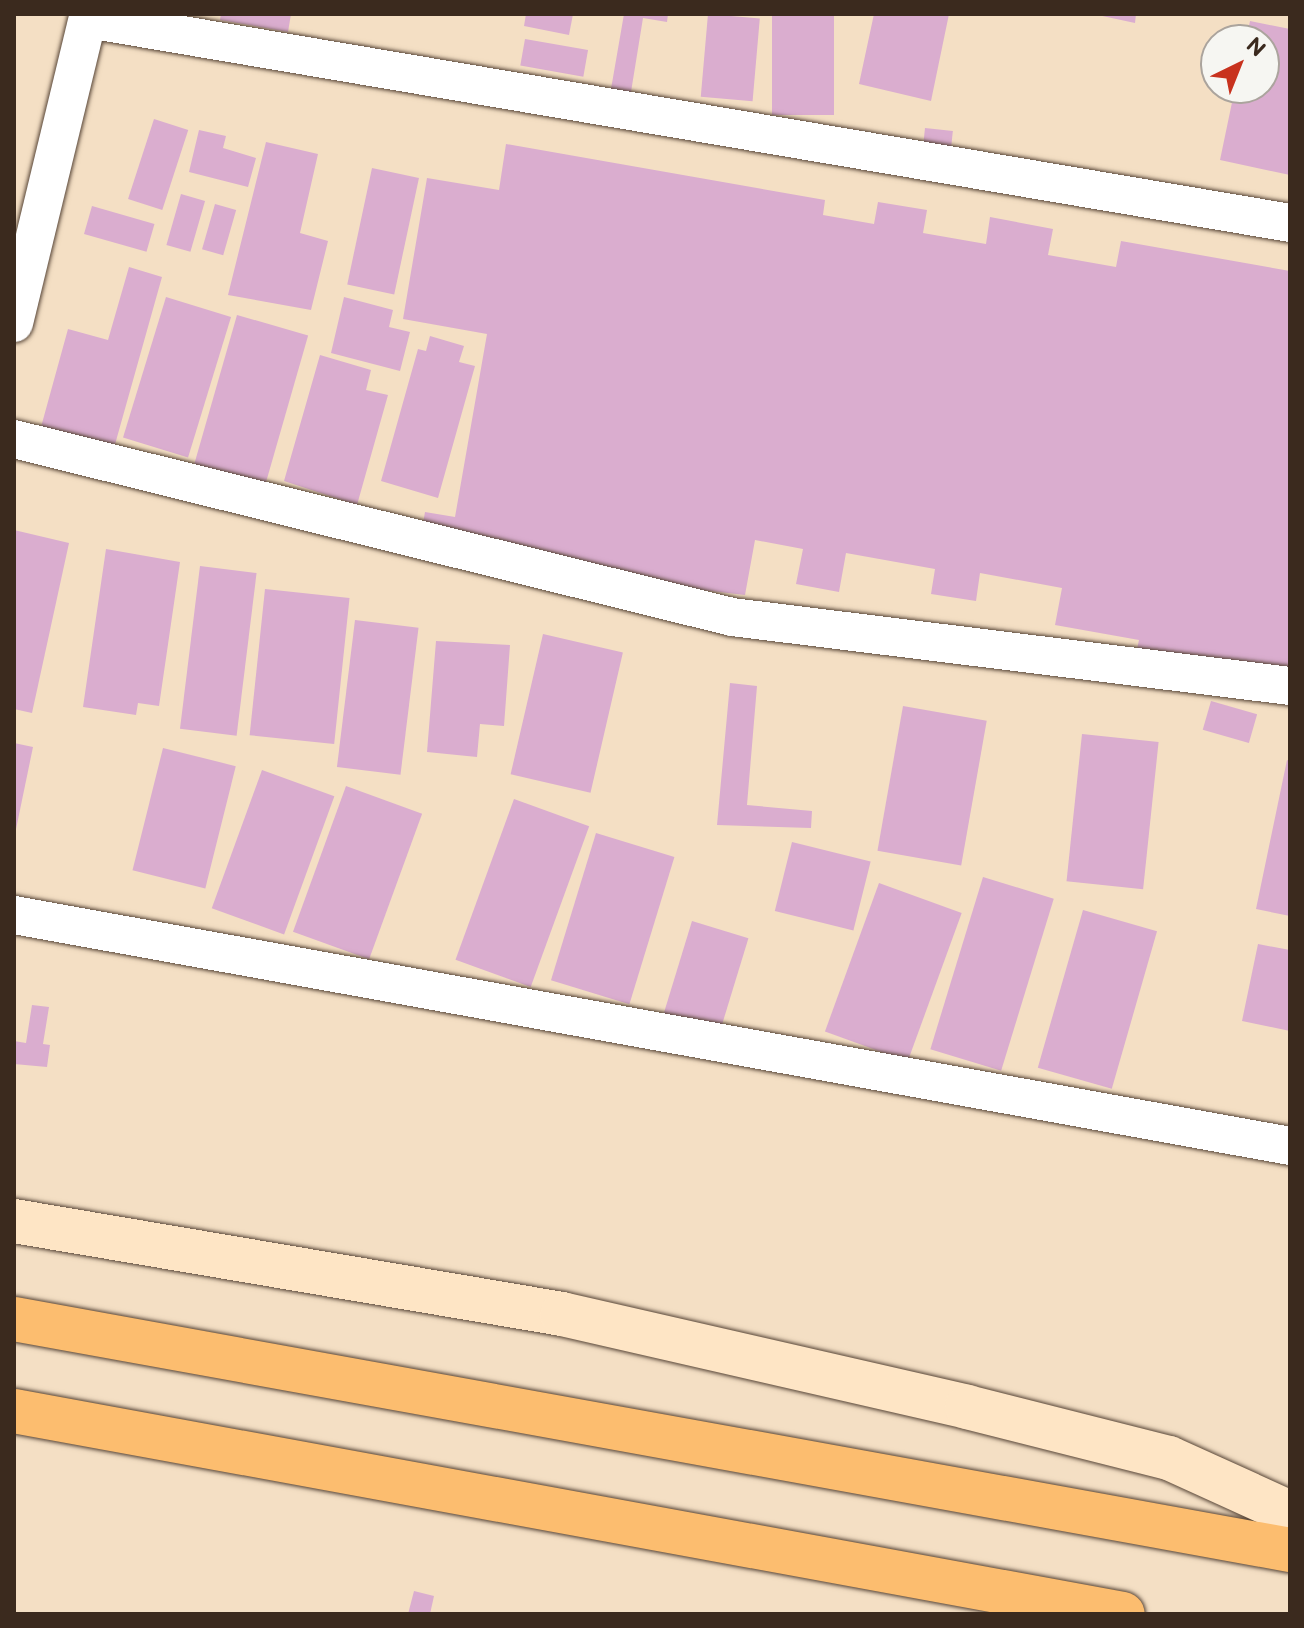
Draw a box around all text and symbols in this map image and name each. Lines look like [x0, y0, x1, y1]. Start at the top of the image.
north arrow [1200, 24, 1280, 104]
text: N [1240, 32, 1271, 63]

